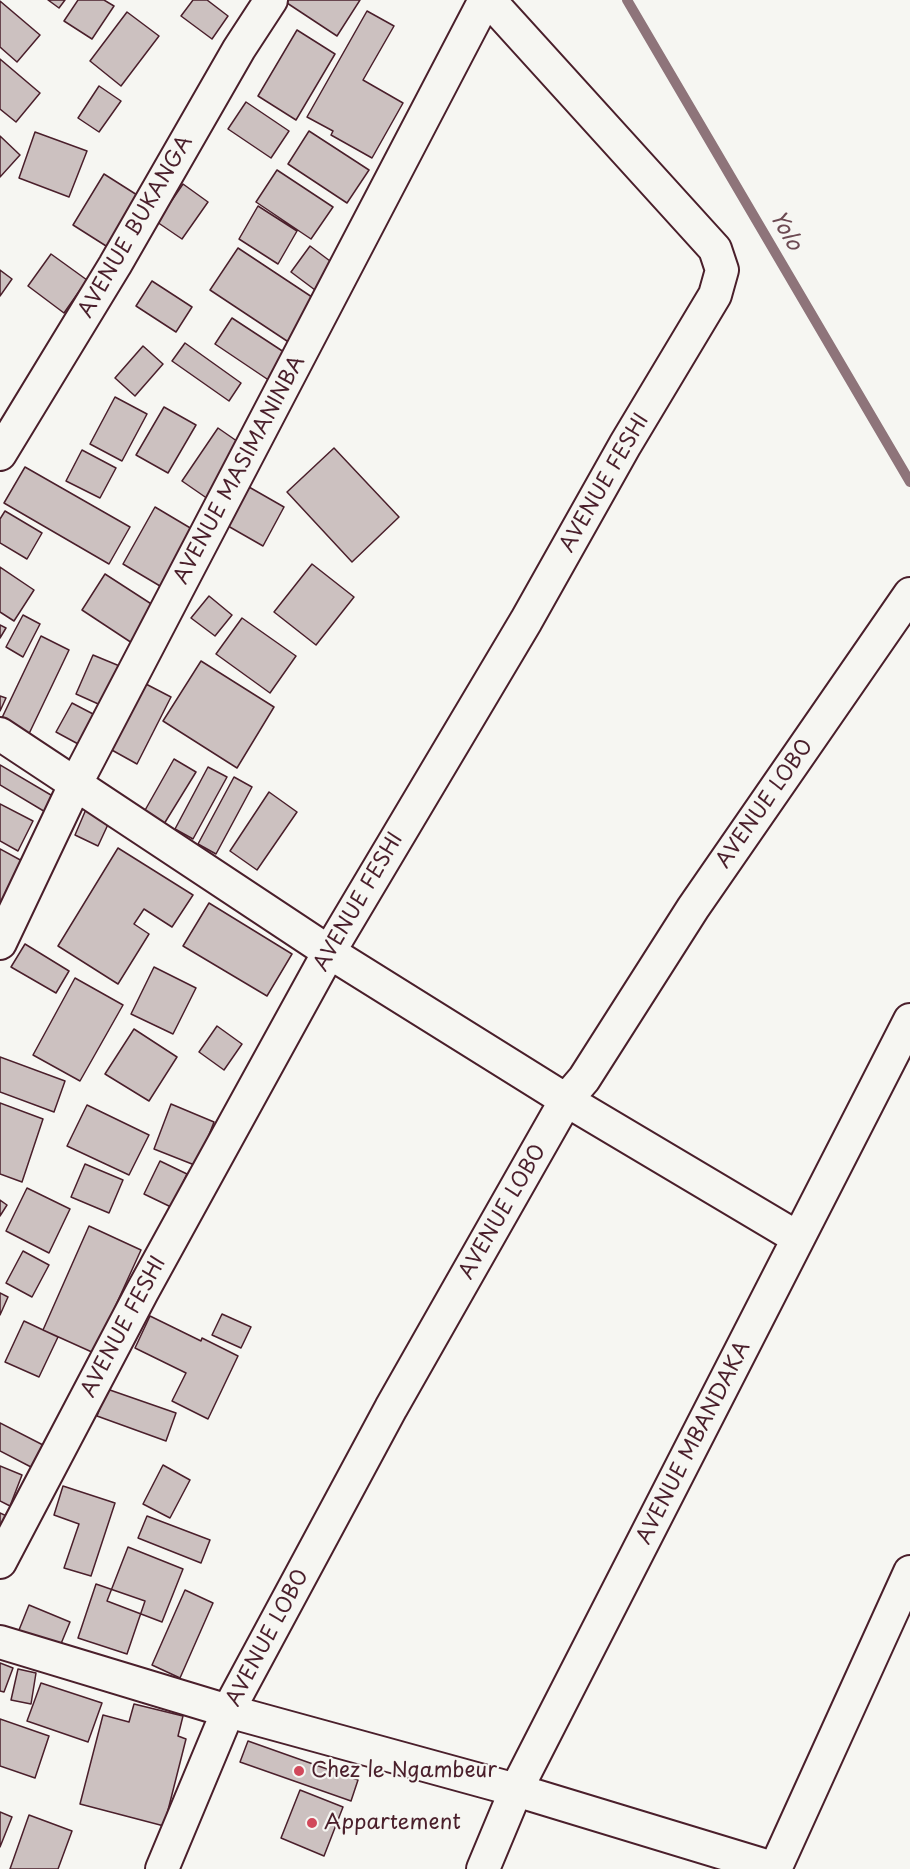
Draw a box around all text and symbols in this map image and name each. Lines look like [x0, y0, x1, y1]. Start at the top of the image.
street label: AVENUE BUKANGA [74, 131, 198, 323]
water label: Yolo [763, 206, 807, 256]
street label: AVENUE MASIMANINBA [169, 352, 311, 588]
street label: AVENUE FESHI [555, 409, 655, 557]
street label: AVENUE LOBO [711, 735, 819, 873]
street label: AVENUE FESHI [309, 828, 409, 976]
street label: AVENUE LOBO [454, 1140, 552, 1284]
street label: AVENUE FESHI [76, 1252, 172, 1402]
street label: AVENUE MBANDAKA [632, 1337, 756, 1549]
street label: AVENUE LOBO [221, 1565, 315, 1711]
place label: Chez le Ngambeur [311, 1758, 497, 1784]
marker: Chez le Ngambeur [292, 1764, 306, 1778]
place label: Appartement [324, 1810, 461, 1836]
marker: Appartement [305, 1816, 319, 1830]

